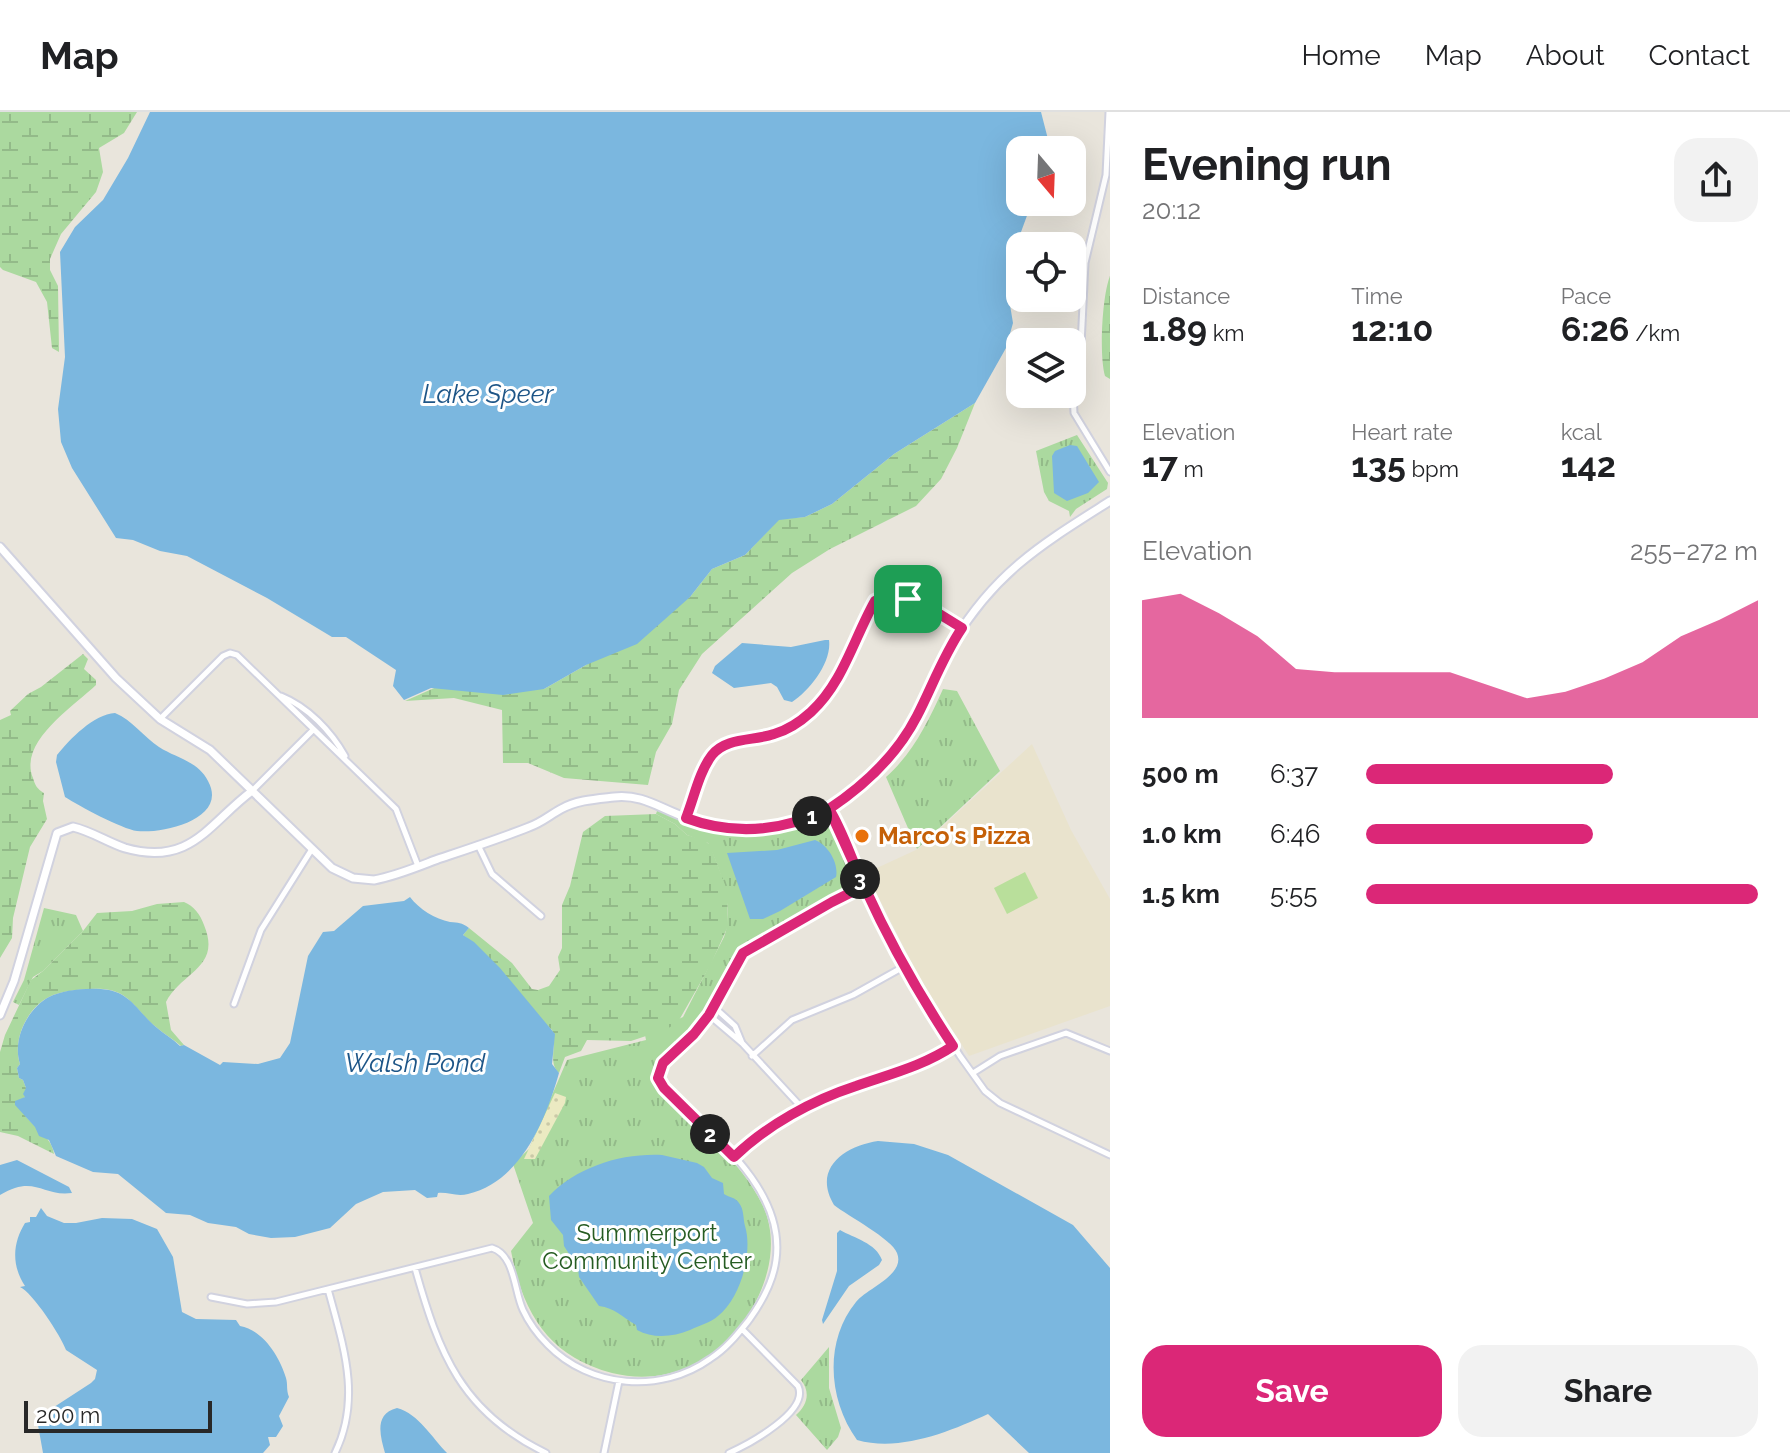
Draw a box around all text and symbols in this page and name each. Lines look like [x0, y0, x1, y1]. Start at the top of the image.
text: Map [40, 33, 119, 78]
text: Home [1301, 39, 1381, 72]
text: Map [1425, 39, 1482, 72]
text: About [1526, 39, 1605, 72]
text: Contact [1649, 39, 1750, 72]
north arrow [1006, 136, 1086, 216]
map controls [1006, 136, 1086, 408]
button: share [1674, 138, 1758, 222]
text: Evening run [1142, 139, 1391, 190]
text: 20:12 [1142, 195, 1201, 225]
button: locate [1006, 232, 1086, 312]
text: Distance [1142, 283, 1230, 309]
text: Time [1351, 283, 1403, 309]
text: Pace [1561, 283, 1611, 309]
text: 1.89 [1142, 309, 1207, 349]
text: 12:10 [1351, 309, 1433, 349]
text: 6:26 [1561, 309, 1630, 349]
text: km [1207, 320, 1245, 346]
text: /km [1630, 320, 1680, 346]
button: layers [1006, 328, 1086, 408]
water label: Lake Speer [423, 379, 555, 409]
text: Elevation [1142, 419, 1235, 445]
text: Heart rate [1351, 419, 1453, 445]
text: kcal [1561, 419, 1602, 445]
text: 17 [1142, 445, 1178, 485]
text: 135 [1351, 445, 1406, 485]
text: 142 [1561, 445, 1616, 485]
text: m [1178, 456, 1204, 482]
text: bpm [1406, 456, 1459, 482]
text: Elevation [1142, 536, 1252, 566]
text: 255–272 m [1630, 536, 1758, 566]
pin [874, 565, 942, 633]
icon: arrive [886, 577, 930, 621]
text: 500 m [1142, 759, 1219, 789]
text: 6:37 [1270, 759, 1318, 789]
pin: 1 [792, 796, 832, 836]
text: 1 [807, 803, 817, 829]
text: 1.0 km [1142, 819, 1222, 849]
text: 6:46 [1270, 819, 1320, 849]
place label: Marco's Pizza [878, 821, 1031, 850]
marker: Marco's Pizza [853, 827, 871, 845]
pin: 3 [840, 859, 880, 899]
text: 3 [854, 866, 866, 892]
text: 1.5 km [1142, 879, 1220, 909]
text: 5:55 [1270, 879, 1317, 909]
water label: Walsh Pond [345, 1048, 486, 1078]
pin: 2 [690, 1114, 730, 1154]
text: 2 [704, 1121, 716, 1147]
park label: Summerport Community Center [542, 1218, 752, 1275]
button: Save [1142, 1345, 1442, 1437]
button: Share [1458, 1345, 1758, 1437]
scale bar [24, 1397, 212, 1433]
text: 200 m [36, 1402, 100, 1428]

